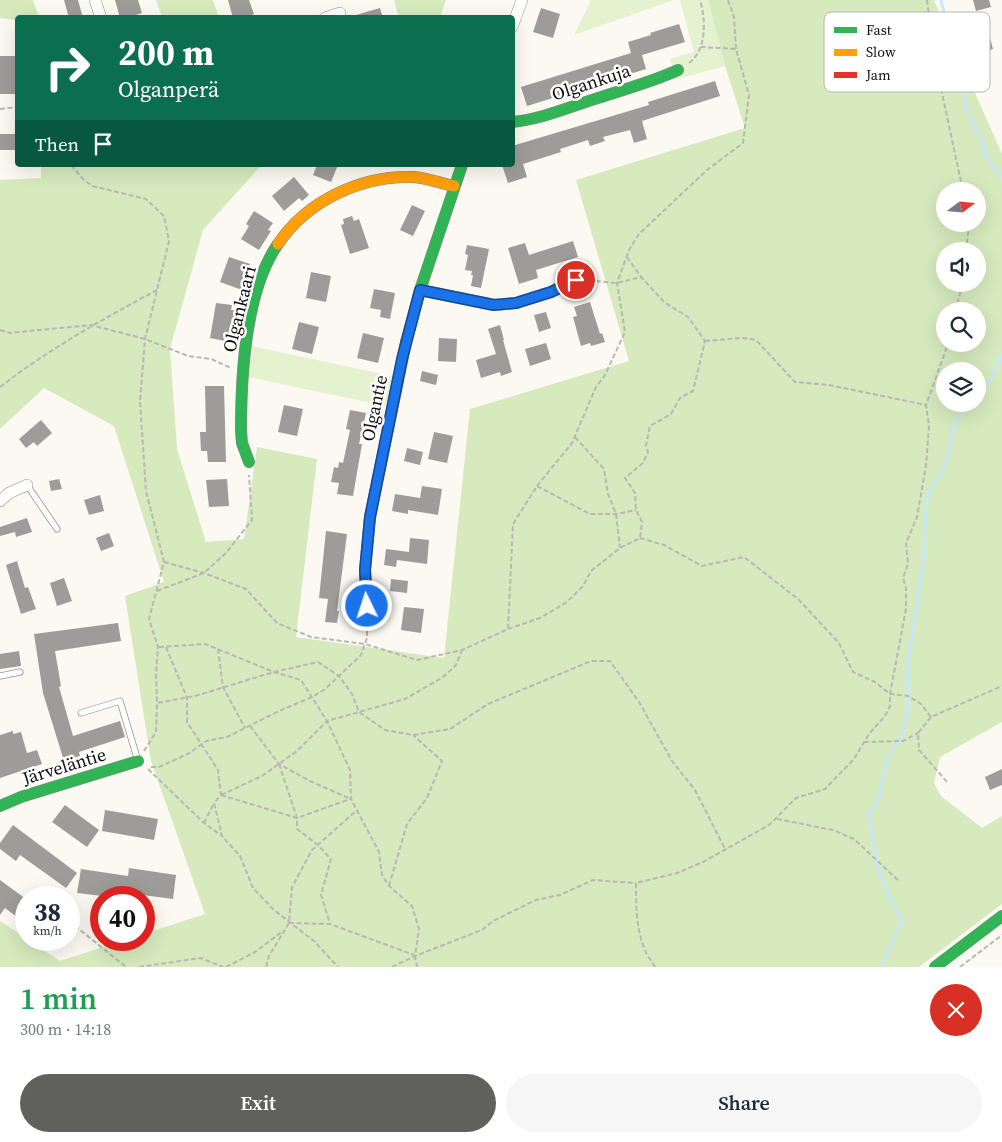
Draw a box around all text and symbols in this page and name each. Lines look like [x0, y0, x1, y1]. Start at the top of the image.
legend [824, 12, 990, 92]
text: Fast [866, 20, 892, 40]
text: 200 m [118, 29, 214, 77]
icon: right [35, 35, 100, 100]
text: Slow [866, 42, 896, 62]
street label: Olgankuja [548, 57, 634, 106]
text: Jam [865, 65, 891, 85]
text: Olganperä [118, 74, 219, 104]
icon: arrive [89, 130, 117, 158]
text: Then [35, 131, 79, 157]
north arrow [936, 182, 986, 232]
map controls [936, 182, 986, 412]
button: sound [936, 242, 986, 292]
pin [555, 259, 597, 301]
street label: Olgankaari [216, 263, 262, 355]
icon: arrive [562, 266, 590, 294]
button: search [936, 302, 986, 352]
button: layers [936, 362, 986, 412]
street label: Olgantie [355, 373, 393, 443]
position arrow [340, 579, 392, 631]
street label: Järveläntie [18, 741, 109, 791]
speed limit sign: 40 [90, 886, 155, 951]
text: 38 [34, 895, 61, 929]
text: km/h [33, 923, 62, 939]
text: 1 min [20, 978, 97, 1019]
button: close [930, 984, 982, 1036]
text: 300 m · 14:18 [20, 1018, 111, 1040]
button: Exit [20, 1074, 496, 1132]
button: Share [506, 1074, 982, 1132]

